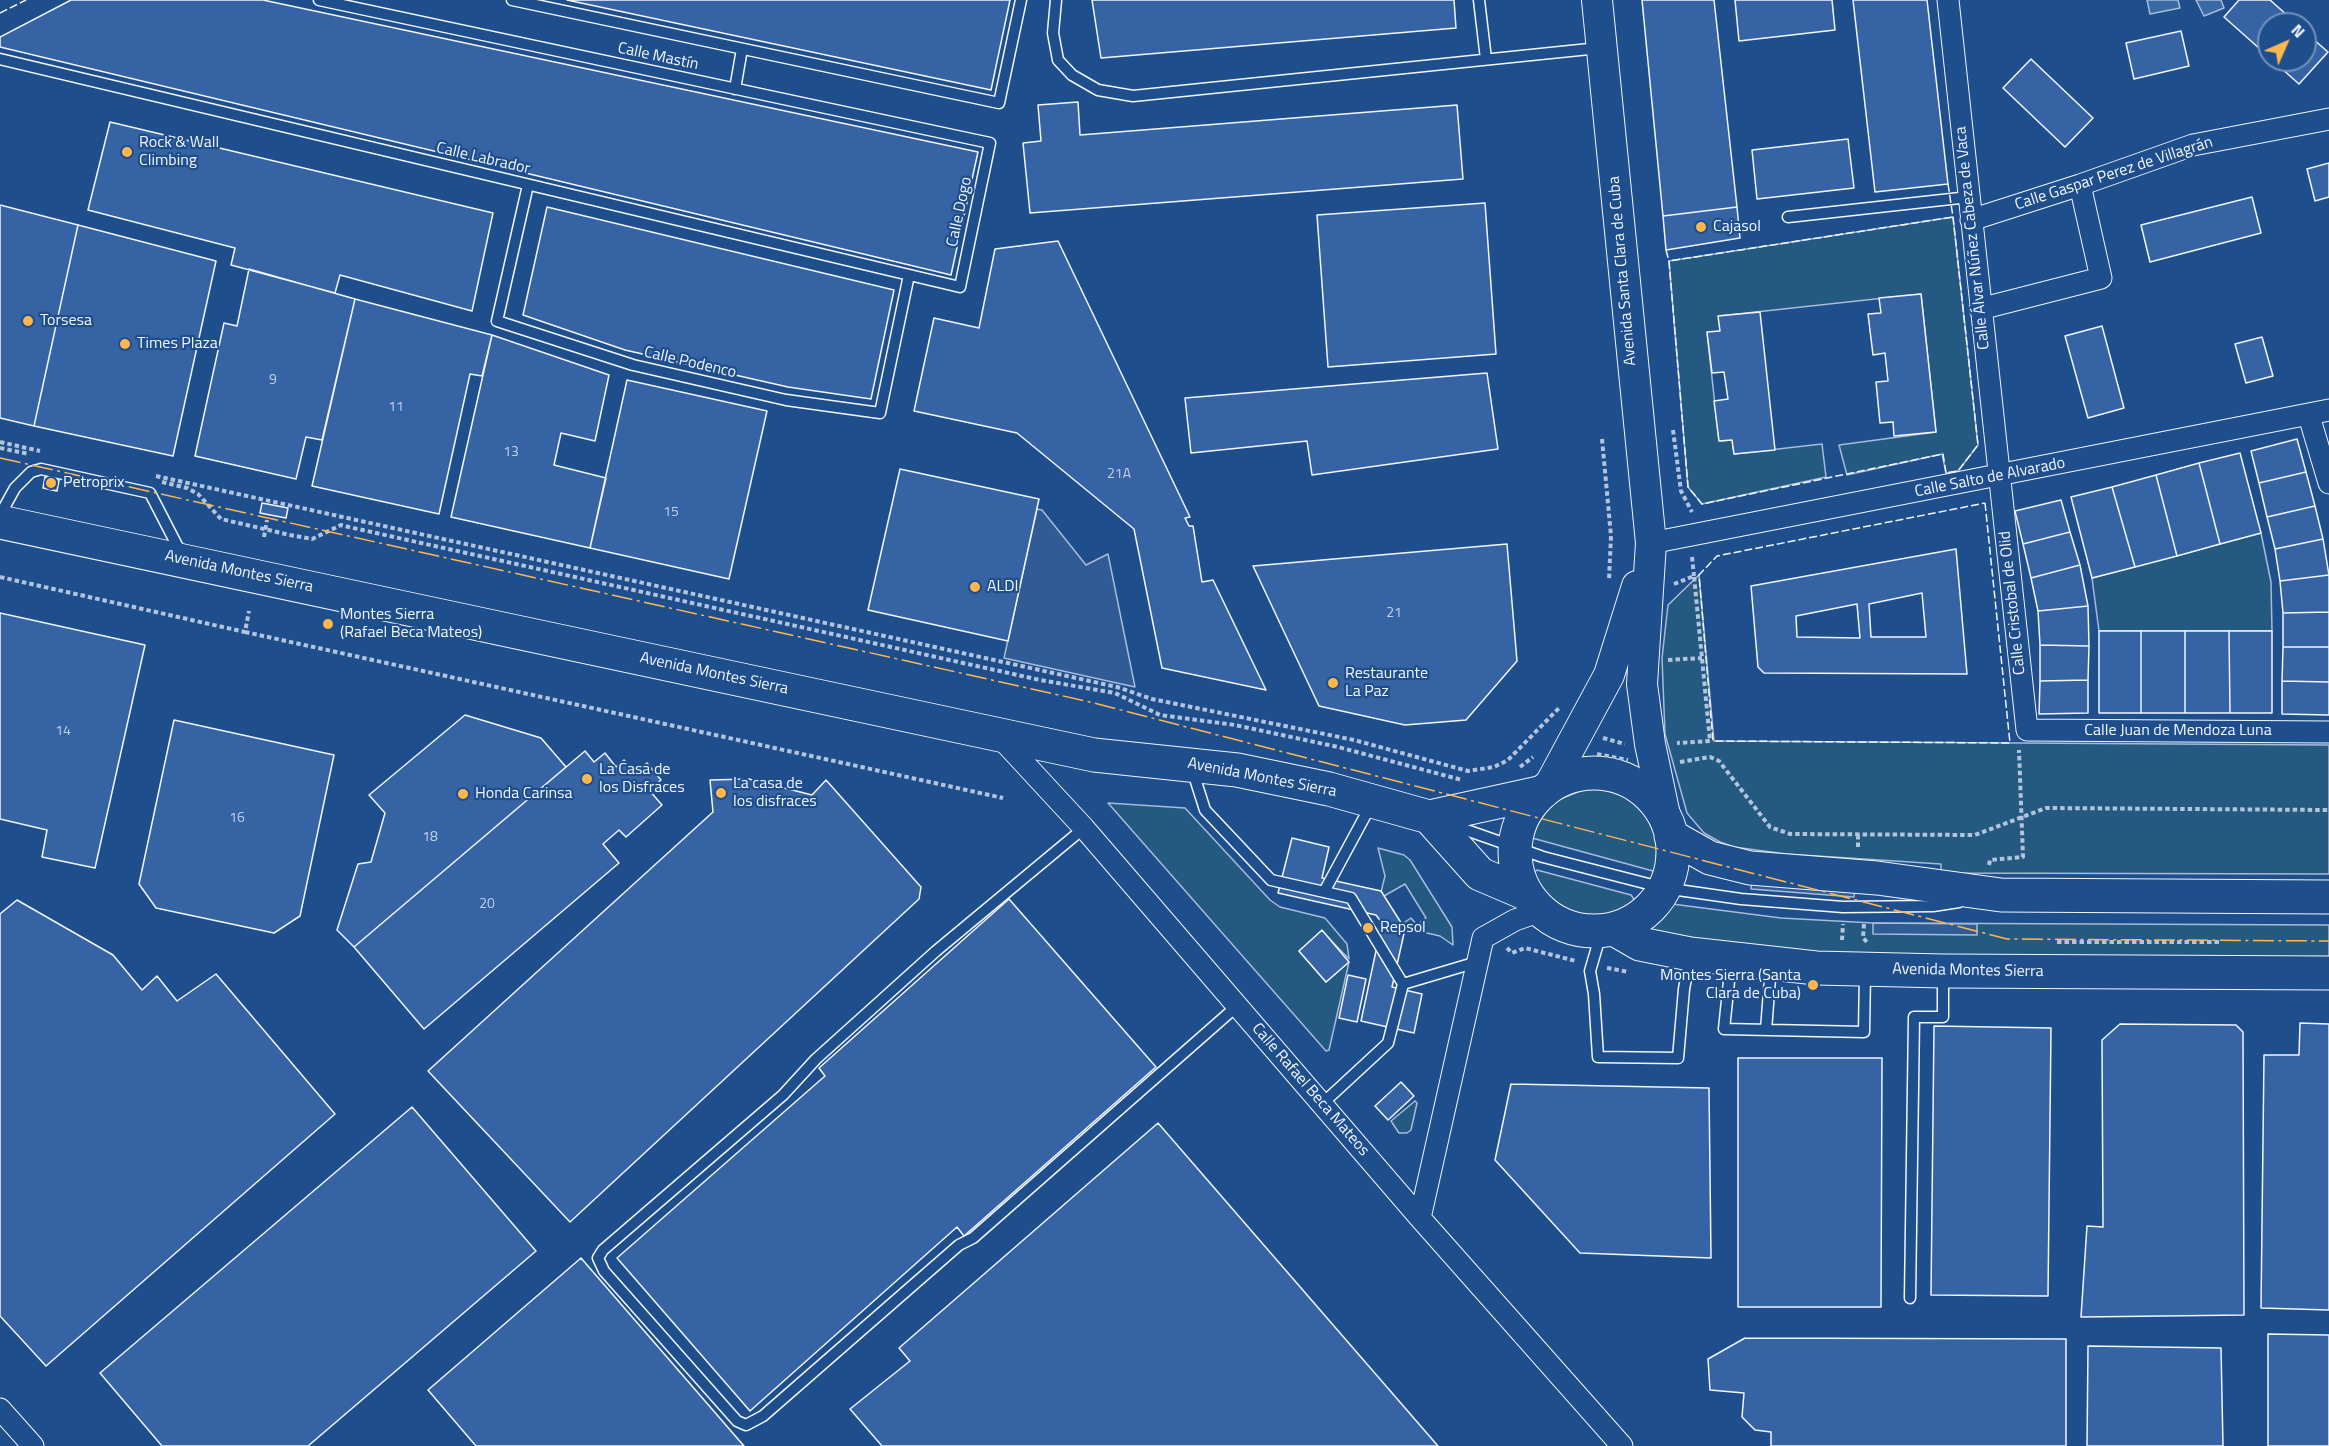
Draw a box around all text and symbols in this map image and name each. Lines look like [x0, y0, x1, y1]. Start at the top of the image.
north arrow [2257, 12, 2317, 72]
text: N [2286, 18, 2311, 43]
street label: Calle Mastín [616, 39, 700, 75]
street label: Calle Álvar Núñez Cabeza de Vaca [1952, 125, 1994, 351]
place label: Rock & Wall Climbing [139, 133, 219, 171]
street label: Calle Gaspar Perez de Villagrán [2013, 133, 2215, 215]
street label: Calle Labrador [434, 139, 532, 179]
marker: Rock & Wall Climbing [120, 145, 134, 159]
street label: Calle Dogo [943, 175, 977, 249]
street label: Avenida Santa Clara de Cuba [1605, 175, 1641, 367]
place label: Cajasol [1713, 217, 1761, 237]
marker: Cajasol [1694, 220, 1708, 234]
place label: Torsesa [40, 311, 92, 331]
marker: Torsesa [21, 314, 35, 328]
place label: Times Plaza [137, 334, 218, 354]
marker: Times Plaza [118, 337, 132, 351]
street label: Calle Podenco [642, 343, 738, 383]
house number: 9 [269, 373, 277, 389]
house number: 11 [388, 400, 404, 416]
house number: 13 [503, 445, 519, 461]
street label: Calle Salto de Alvarado [1913, 454, 2067, 502]
house number: 21A [1107, 467, 1131, 483]
place label: Petroprix [63, 473, 125, 493]
marker: Petroprix [44, 476, 58, 490]
house number: 15 [663, 505, 679, 521]
street label: Calle Cristobal de Olid [1996, 530, 2030, 676]
street label: Avenida Montes Sierra [163, 547, 315, 597]
place label: ALDI [987, 577, 1018, 597]
marker: ALDI [968, 580, 982, 594]
place label: Montes Sierra (Rafael Beca Mateos) [340, 605, 482, 643]
house number: 21 [1386, 606, 1402, 622]
marker: Montes Sierra (Rafael Beca Mateos) [321, 617, 335, 631]
street label: Avenida Montes Sierra [638, 649, 790, 699]
place label: Restaurante La Paz [1345, 664, 1428, 702]
marker: Restaurante La Paz [1326, 676, 1340, 690]
street label: Calle Juan de Mendoza Luna [2084, 721, 2272, 741]
house number: 14 [55, 724, 71, 740]
street label: Avenida Montes Sierra [1186, 754, 1338, 802]
place label: La Casa de los Disfraces [599, 760, 685, 798]
marker: La Casa de los Disfraces [580, 772, 594, 786]
place label: La casa de los disfraces [733, 774, 817, 812]
place label: Honda Carinsa [475, 784, 573, 804]
marker: La casa de los disfraces [714, 786, 728, 800]
marker: Honda Carinsa [456, 787, 470, 801]
house number: 16 [229, 811, 245, 827]
house number: 18 [422, 830, 438, 846]
house number: 20 [479, 897, 495, 913]
place label: Repsol [1380, 918, 1426, 938]
marker: Repsol [1361, 921, 1375, 935]
street label: Avenida Montes Sierra [1892, 960, 2044, 982]
place label: Montes Sierra (Santa Clara de Cuba) [1660, 966, 1801, 1004]
marker: Montes Sierra (Santa Clara de Cuba) [1806, 978, 1820, 992]
street label: Calle Rafael Beca Mateos [1247, 1020, 1373, 1160]

